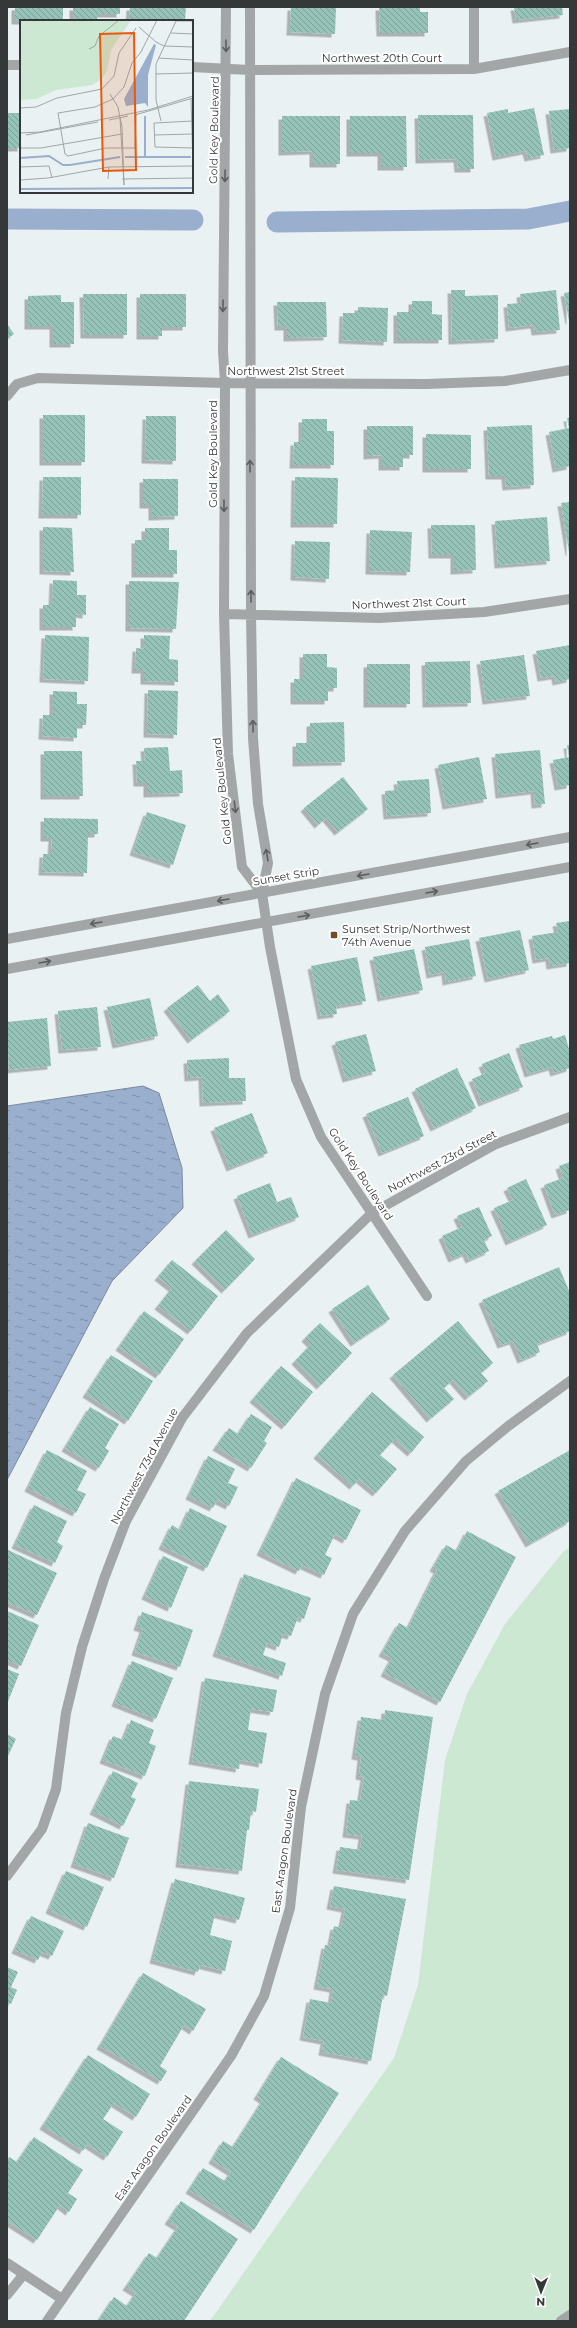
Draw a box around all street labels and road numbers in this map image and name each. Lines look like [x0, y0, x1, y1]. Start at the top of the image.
street label: Northwest 20th Court [322, 51, 443, 65]
street label: Gold Key Boulevard [206, 76, 222, 184]
street label: Northwest 21st Street [227, 364, 345, 378]
street label: Gold Key Boulevard [206, 400, 220, 508]
street label: Northwest 21st Court [351, 594, 467, 612]
street label: Gold Key Boulevard [209, 737, 235, 845]
street label: Sunset Strip [252, 863, 320, 889]
street label: Gold Key Boulevard [326, 1125, 396, 1223]
street label: Northwest 23rd Street [385, 1126, 499, 1196]
street label: Northwest 73rd Avenue [107, 1405, 181, 1527]
street label: East Aragon Boulevard [268, 1788, 300, 1914]
street label: East Aragon Boulevard [111, 2093, 195, 2203]

